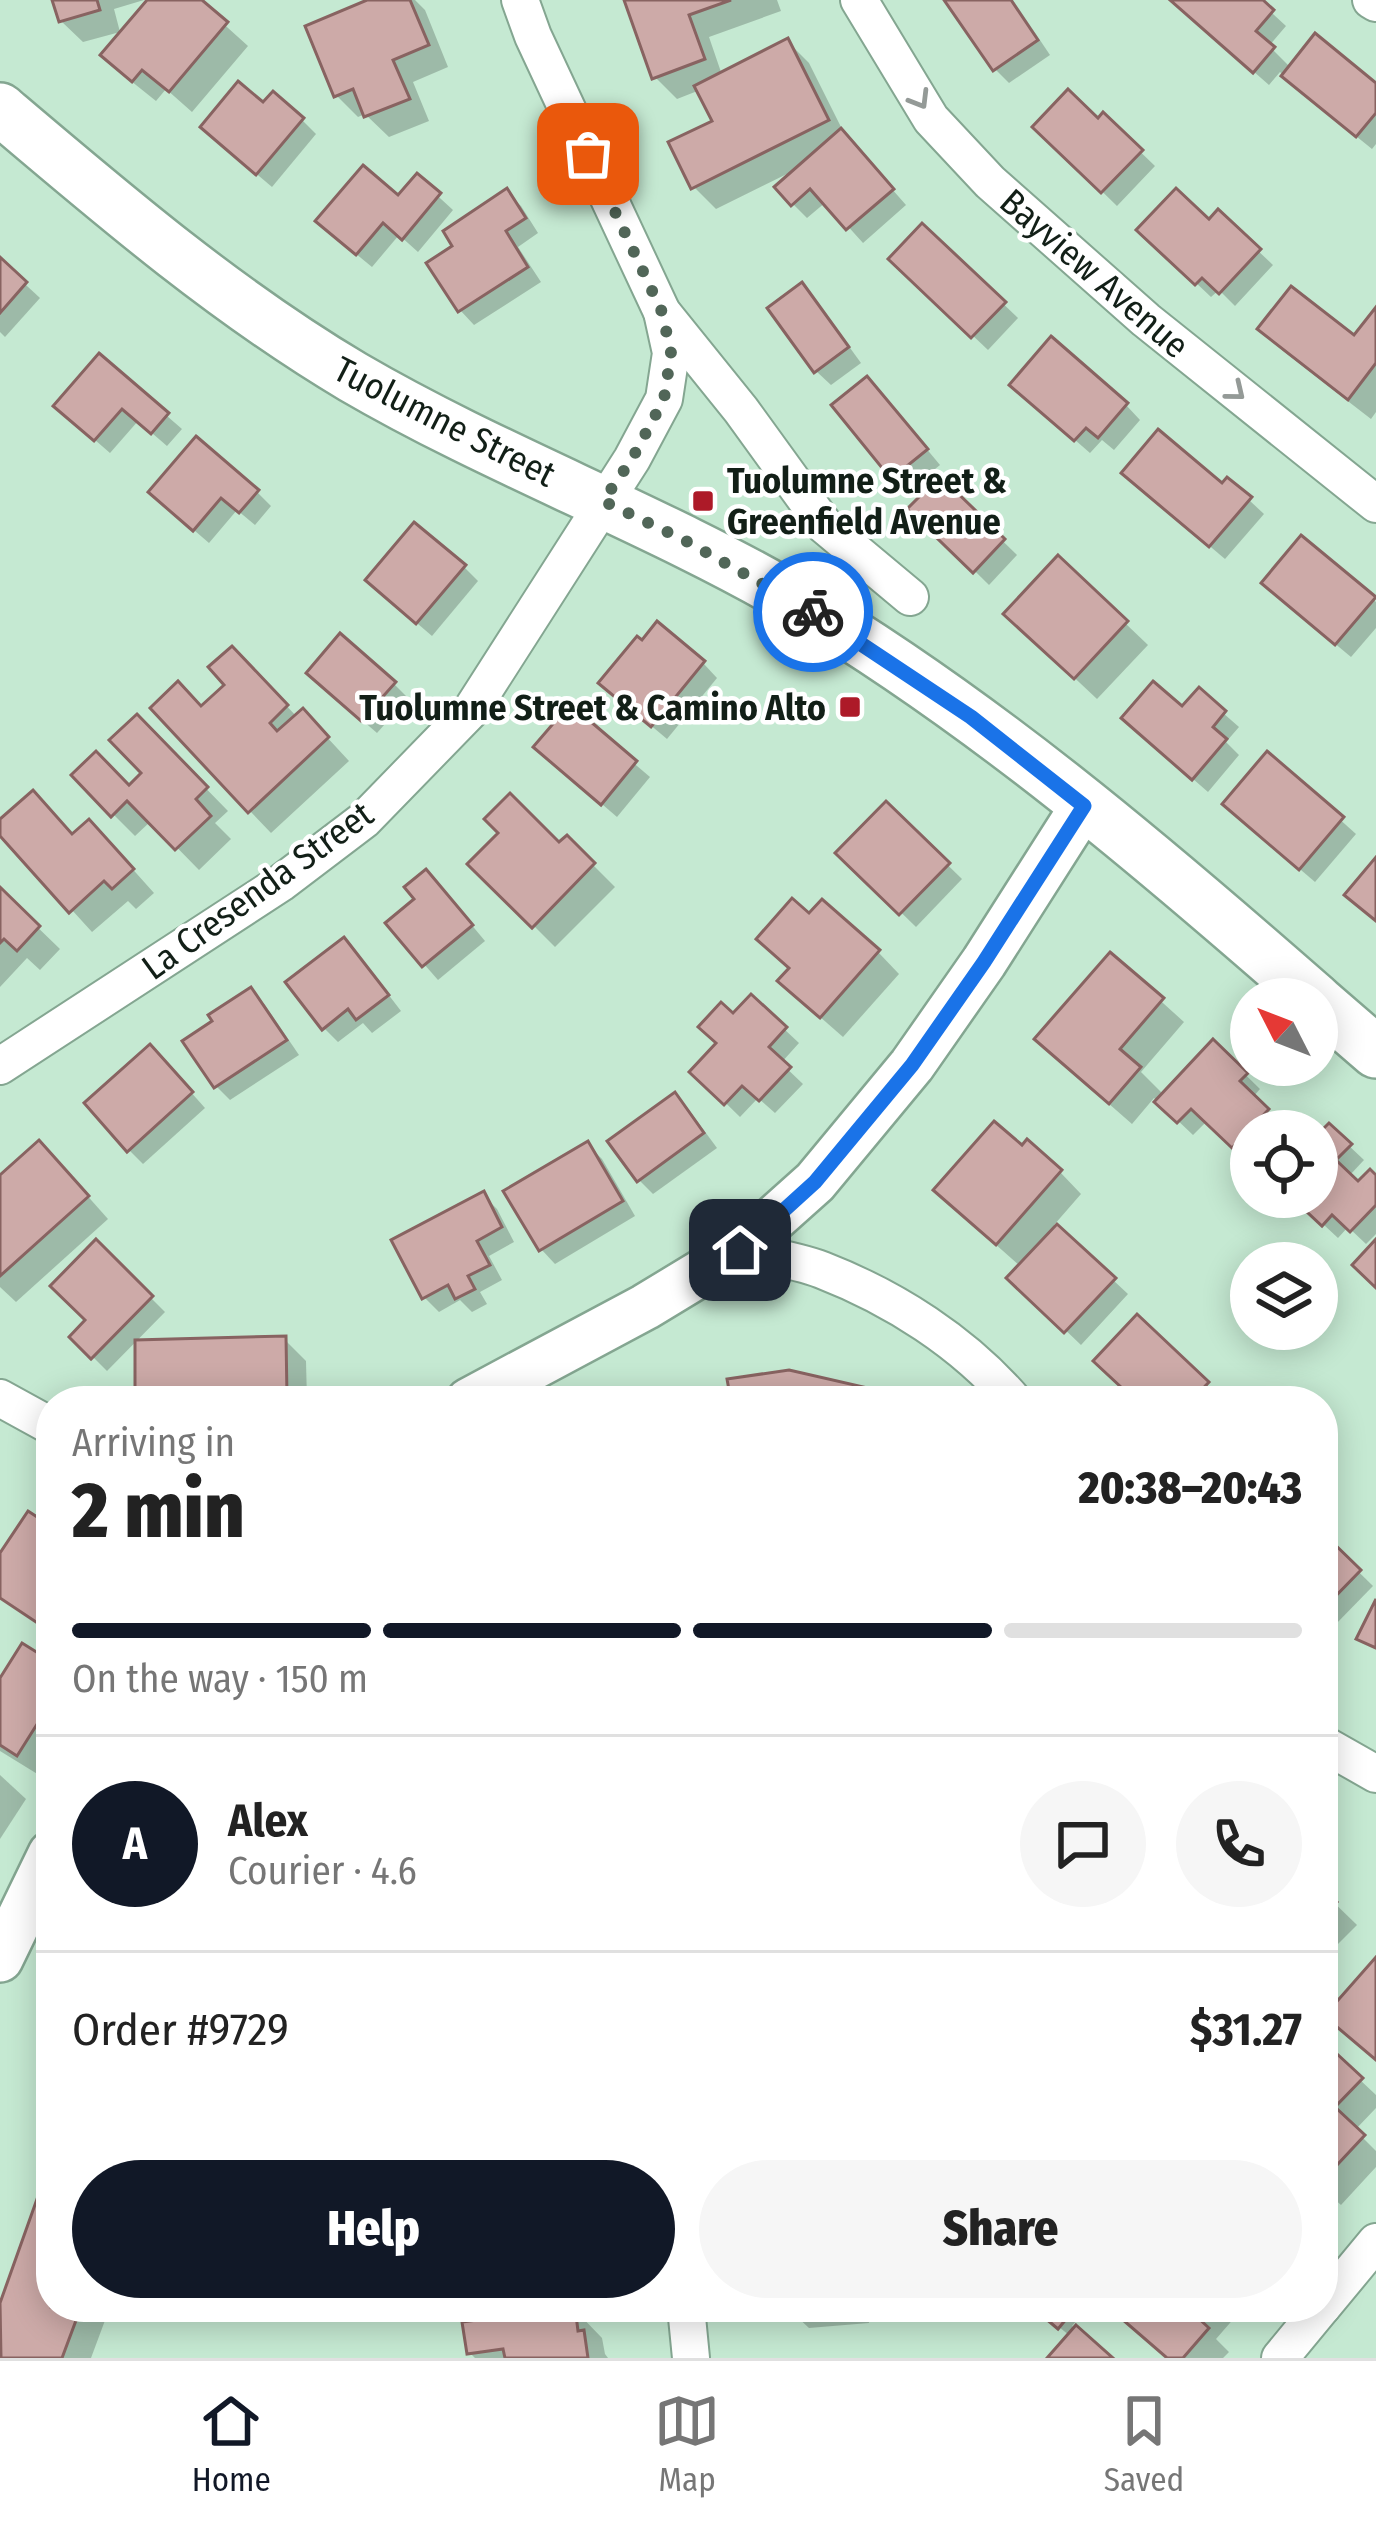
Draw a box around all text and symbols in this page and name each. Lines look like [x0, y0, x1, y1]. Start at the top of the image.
one-way arrow [905, 87, 928, 109]
pin [537, 103, 639, 205]
icon: bag [555, 121, 621, 187]
street label: Bayview Avenue [991, 180, 1198, 368]
street label: Tuolumne Street [326, 347, 563, 497]
one-way arrow [1222, 378, 1244, 399]
place label: Tuolumne Street & Greenfield Avenue [727, 459, 1007, 544]
marker: Tuolumne Street & Greenfield Avenue [690, 488, 716, 514]
courier [753, 552, 873, 672]
icon: bike [780, 579, 846, 645]
place label: Tuolumne Street & Camino Alto [359, 686, 826, 730]
marker: Tuolumne Street & Camino Alto [837, 694, 863, 720]
street label: La Cresenda Street [133, 792, 382, 989]
north arrow [1230, 978, 1338, 1086]
map controls [1230, 978, 1338, 1350]
button: locate [1230, 1110, 1338, 1218]
pin [689, 1199, 791, 1301]
icon: home [707, 1217, 773, 1283]
button: layers [1230, 1242, 1338, 1350]
text: Arriving in [72, 1420, 235, 1466]
text: 20:38–20:43 [1079, 1461, 1302, 1515]
text: 2 min [72, 1464, 245, 1558]
text: On the way · 150 m [72, 1656, 368, 1702]
button: chat [1020, 1781, 1146, 1907]
button: phone [1176, 1781, 1302, 1907]
text: Alex [228, 1794, 308, 1848]
text: A [123, 1817, 147, 1871]
text: Courier · 4.6 [228, 1848, 417, 1894]
text: Order #9729 [72, 2003, 289, 2057]
text: $31.27 [1190, 2003, 1302, 2057]
button: Help [72, 2160, 675, 2298]
button: Share [699, 2160, 1302, 2298]
tab: Home [192, 2388, 271, 2500]
tab: Map [654, 2388, 720, 2500]
tab: Saved [1104, 2388, 1184, 2500]

